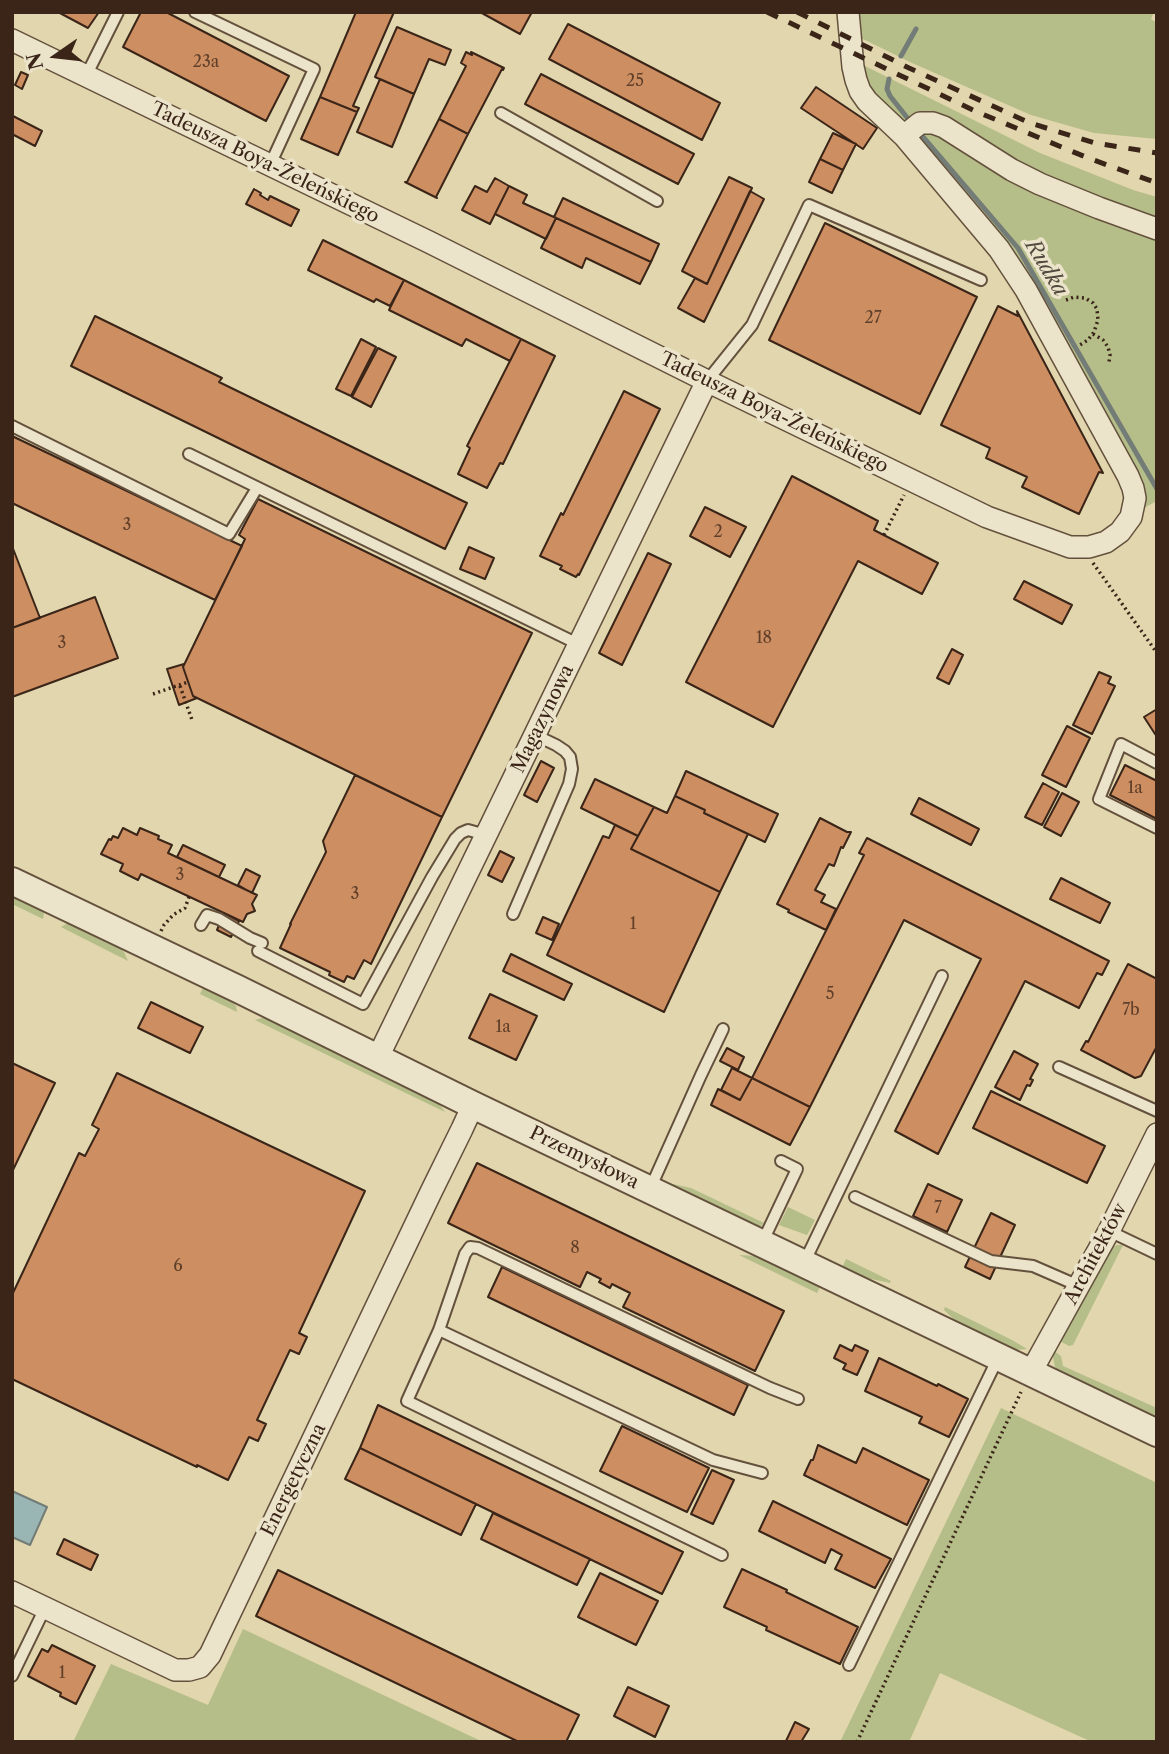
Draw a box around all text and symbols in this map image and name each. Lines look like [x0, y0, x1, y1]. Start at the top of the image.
north arrow [21, 21, 91, 91]
text: N [22, 50, 48, 72]
house number: 23a [193, 52, 219, 72]
house number: 25 [626, 71, 644, 91]
street label: Tadeusza Boya-Żeleńskiego [147, 98, 383, 228]
water label: Rudka [1019, 235, 1073, 301]
house number: 27 [864, 308, 882, 328]
street label: Tadeusza Boya-Żeleńskiego [656, 348, 892, 478]
house number: 3 [123, 515, 131, 535]
house number: 2 [713, 522, 723, 542]
house number: 18 [756, 628, 772, 648]
house number: 3 [58, 633, 66, 653]
street label: Magazynowa [507, 661, 579, 777]
house number: 1a [1127, 778, 1143, 798]
house number: 3 [176, 865, 184, 885]
house number: 3 [351, 884, 359, 904]
house number: 1 [630, 914, 636, 934]
house number: 5 [826, 984, 834, 1004]
house number: 7b [1122, 1000, 1140, 1020]
house number: 1a [495, 1017, 511, 1037]
street label: Przemysłowa [526, 1122, 642, 1194]
house number: 7 [934, 1198, 942, 1218]
street label: Architektów [1060, 1200, 1132, 1308]
house number: 8 [570, 1238, 580, 1258]
house number: 6 [173, 1256, 183, 1276]
street label: Energetyczna [257, 1420, 331, 1540]
house number: 1 [59, 1663, 65, 1683]

